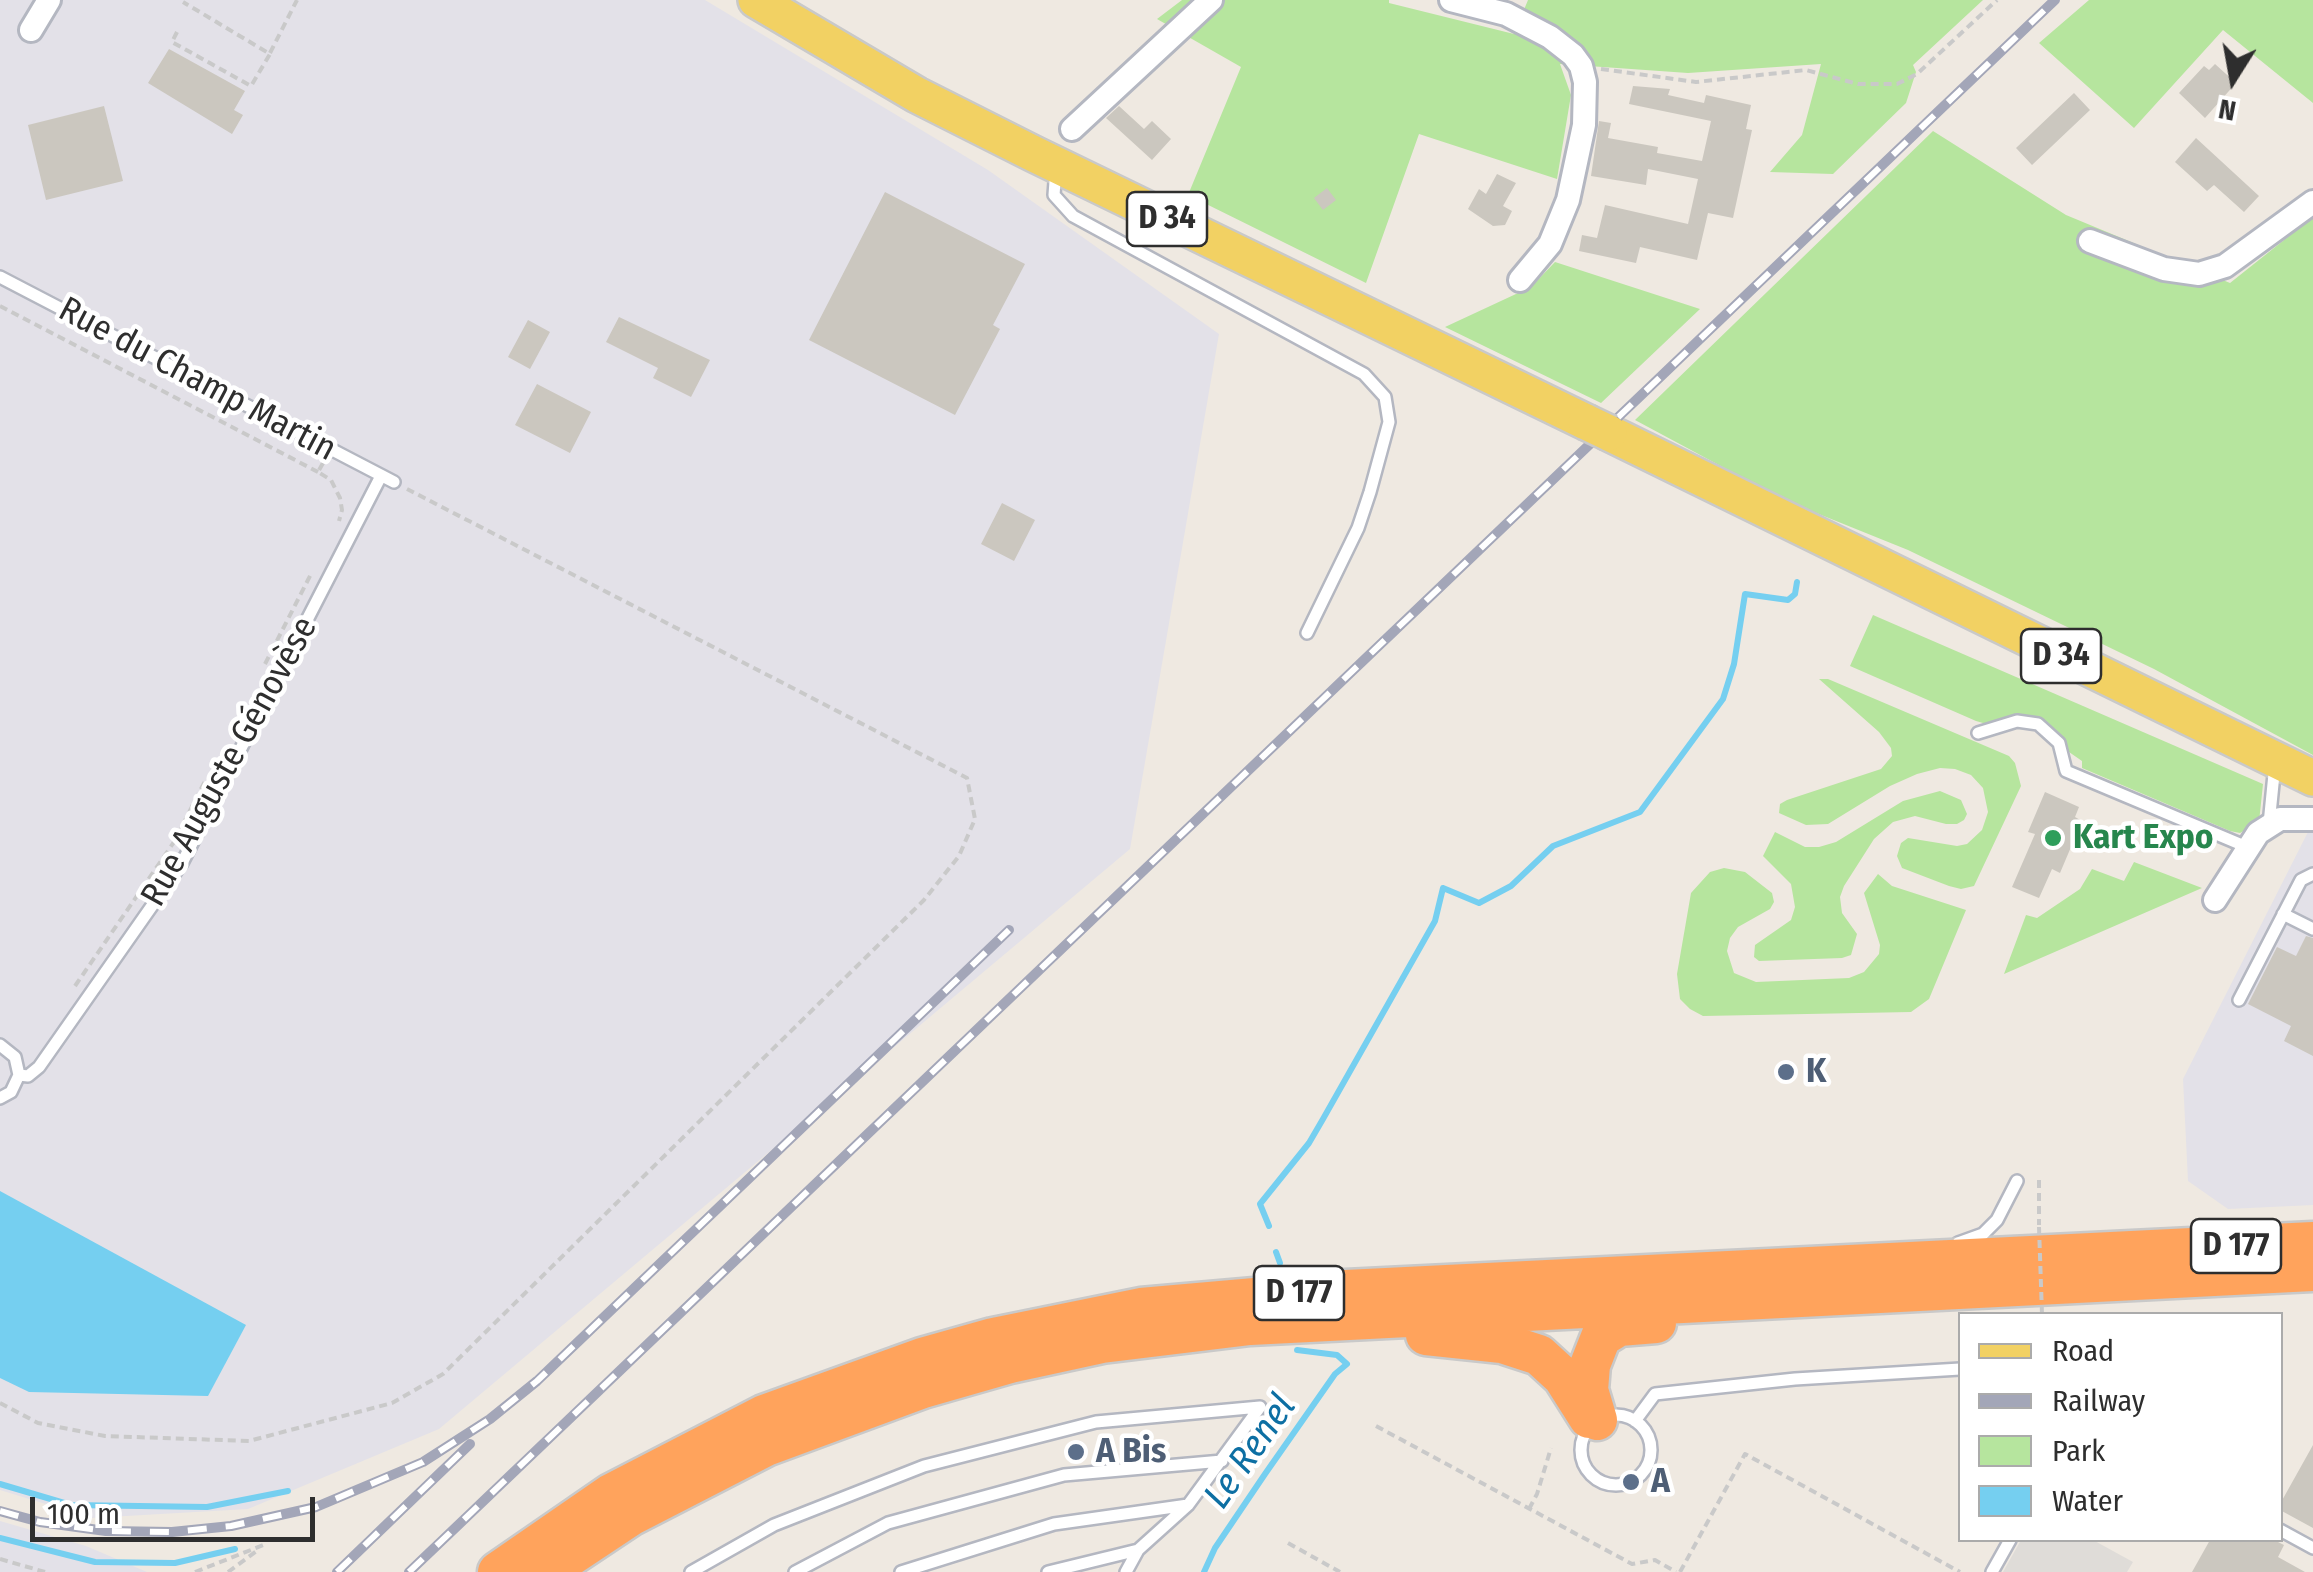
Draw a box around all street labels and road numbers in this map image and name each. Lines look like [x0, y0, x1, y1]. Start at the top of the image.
road number: D 34 [1127, 192, 1207, 246]
street label: Rue du Champ Martin [51, 289, 343, 471]
street label: Rue Auguste Génovèse [133, 610, 327, 914]
road number: D 34 [2021, 629, 2101, 683]
road number: D 177 [2191, 1219, 2281, 1273]
road number: D 177 [1254, 1266, 1344, 1320]

